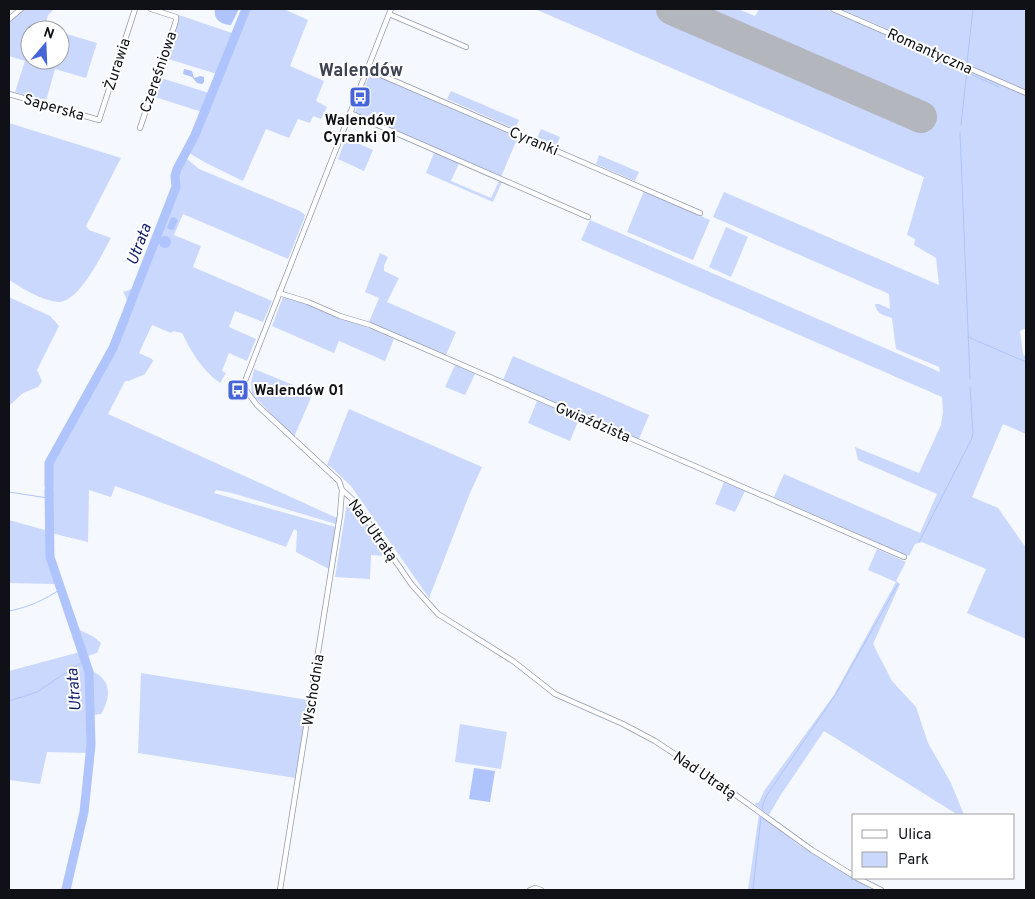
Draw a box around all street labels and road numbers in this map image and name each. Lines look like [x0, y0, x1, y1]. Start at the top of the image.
street label: Romantyczna [884, 25, 975, 80]
street label: Czereśniowa [137, 29, 182, 116]
street label: Żurawia [100, 36, 136, 93]
street label: Saperska [21, 91, 86, 126]
street label: Cyranki [506, 124, 561, 161]
street label: Gwiaździsta [552, 399, 633, 448]
street label: Nad Utratą [343, 496, 401, 566]
street label: Wschodnia [299, 653, 330, 728]
street label: Nad Utratą [669, 748, 739, 804]

